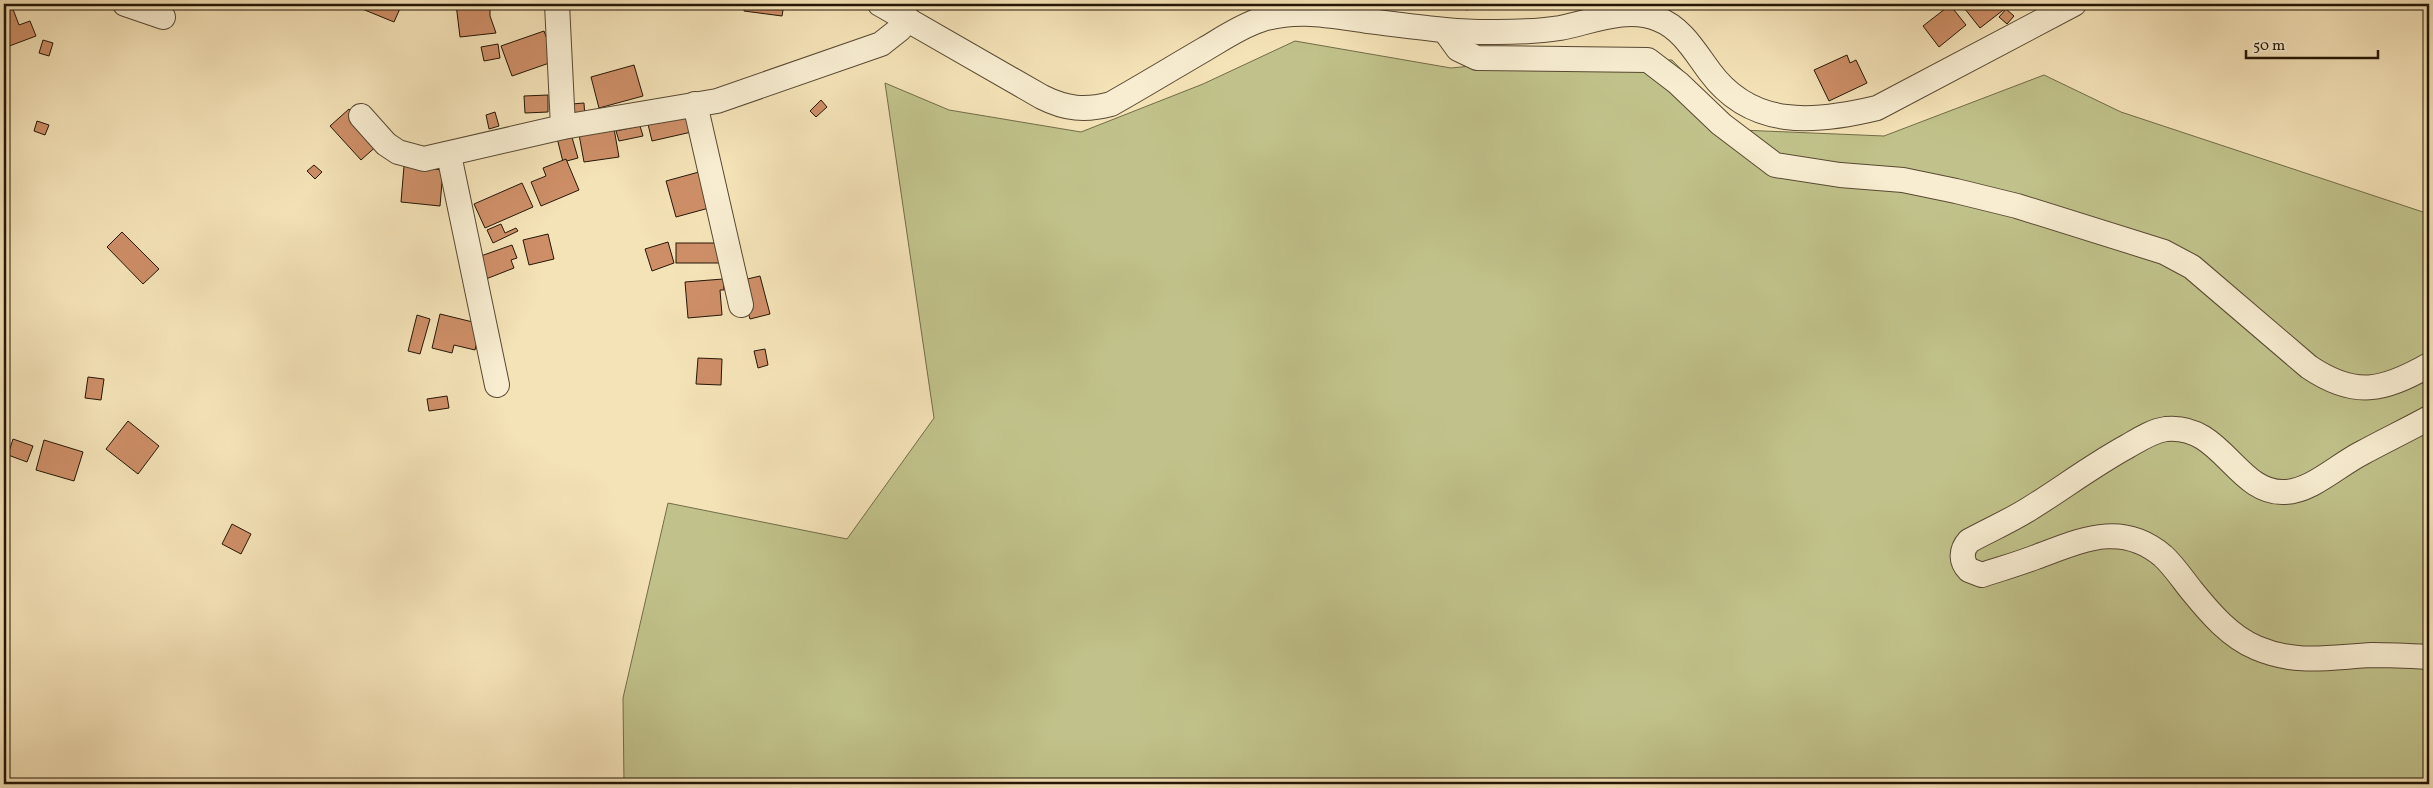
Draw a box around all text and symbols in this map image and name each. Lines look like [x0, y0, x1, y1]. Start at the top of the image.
scale bar [2246, 28, 2378, 60]
text: 50 m [2253, 36, 2285, 57]

